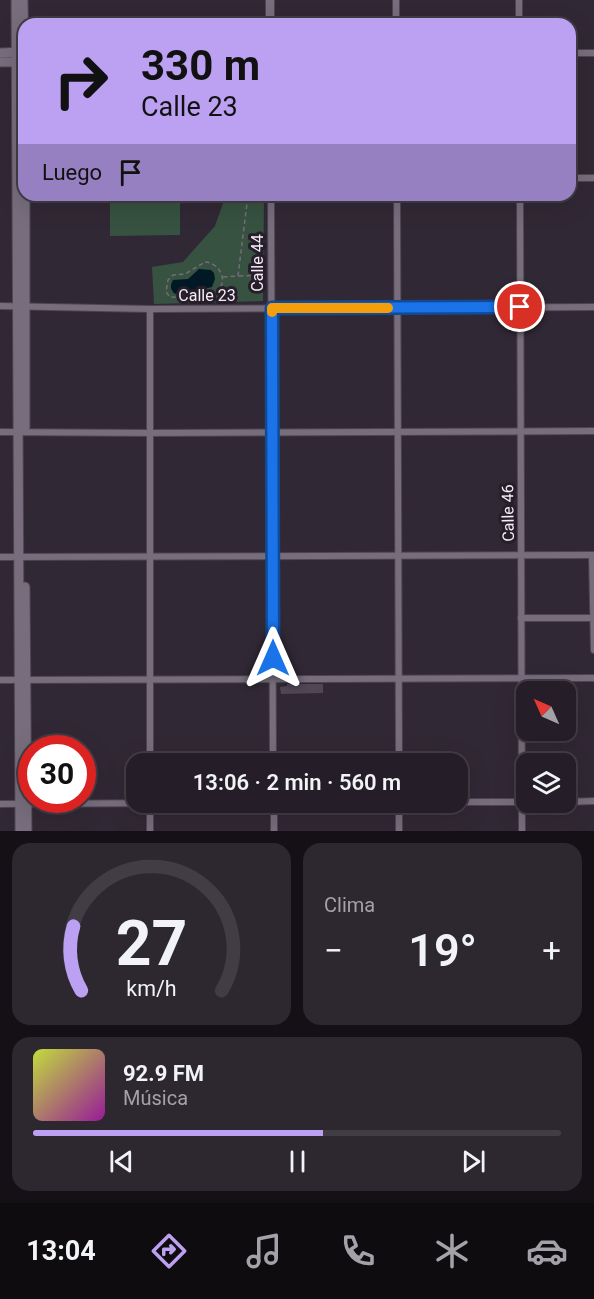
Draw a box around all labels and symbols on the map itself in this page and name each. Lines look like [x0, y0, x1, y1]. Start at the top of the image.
street label: Calle 44 [248, 234, 267, 292]
pin [494, 281, 545, 332]
street label: Calle 23 [178, 286, 236, 305]
street label: Calle 46 [498, 484, 518, 542]
position arrow [241, 626, 305, 690]
north arrow [516, 681, 576, 741]
speed limit sign: 30 [18, 735, 96, 813]

